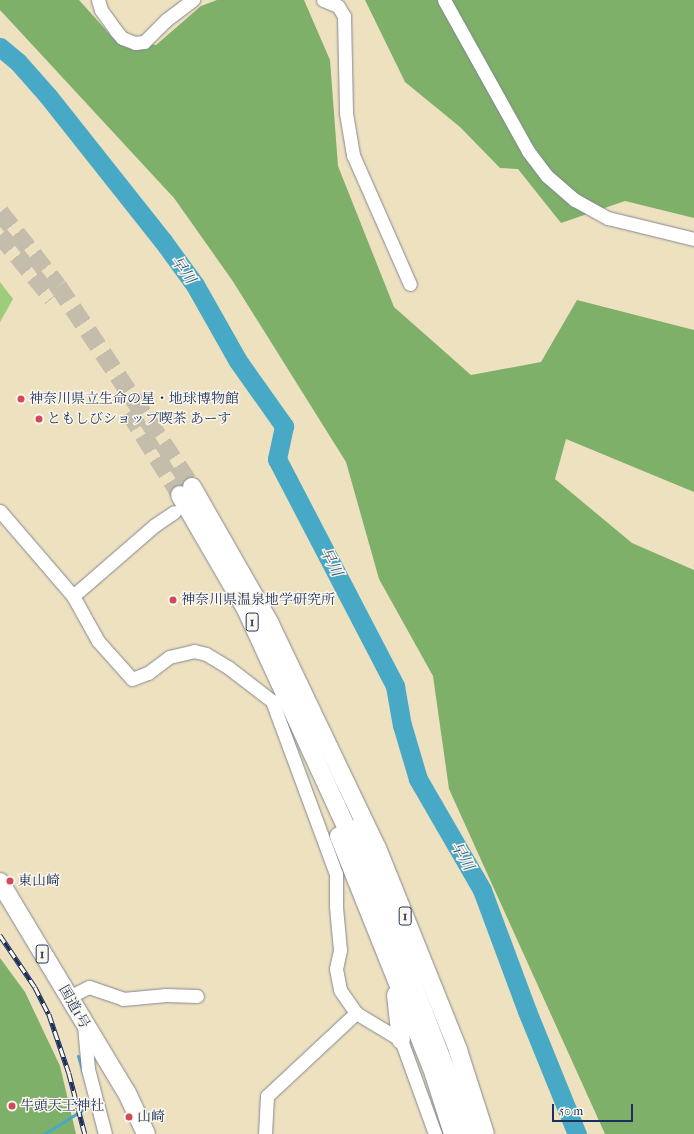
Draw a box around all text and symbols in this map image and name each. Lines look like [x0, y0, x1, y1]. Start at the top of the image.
water label: 早川 [167, 253, 199, 287]
place label: 神奈川県立生命の星・地球博物館 [29, 391, 239, 407]
marker: 神奈川県立生命の星・地球博物館 [16, 394, 26, 404]
place label: ともしびショップ喫茶 あーす [47, 411, 232, 427]
marker: ともしびショップ喫茶 あーす [34, 414, 44, 424]
water label: 早川 [316, 545, 346, 579]
place label: 神奈川県温泉地学研究所 [181, 592, 335, 608]
marker: 神奈川県温泉地学研究所 [168, 595, 178, 605]
road number: 1 [245, 611, 259, 633]
water label: 早川 [447, 839, 477, 873]
place label: 東山崎 [18, 873, 60, 889]
marker: 東山崎 [5, 876, 15, 886]
road number: 1 [398, 905, 412, 927]
road number: 1 [35, 943, 49, 965]
street label: 国道1号 [55, 982, 93, 1032]
scale bar [554, 1096, 635, 1122]
place label: 牛頭天王神社 [20, 1098, 104, 1114]
marker: 牛頭天王神社 [7, 1101, 17, 1111]
text: 50 m [559, 1104, 583, 1118]
place label: 山崎 [137, 1109, 165, 1125]
marker: 山崎 [124, 1112, 134, 1122]

